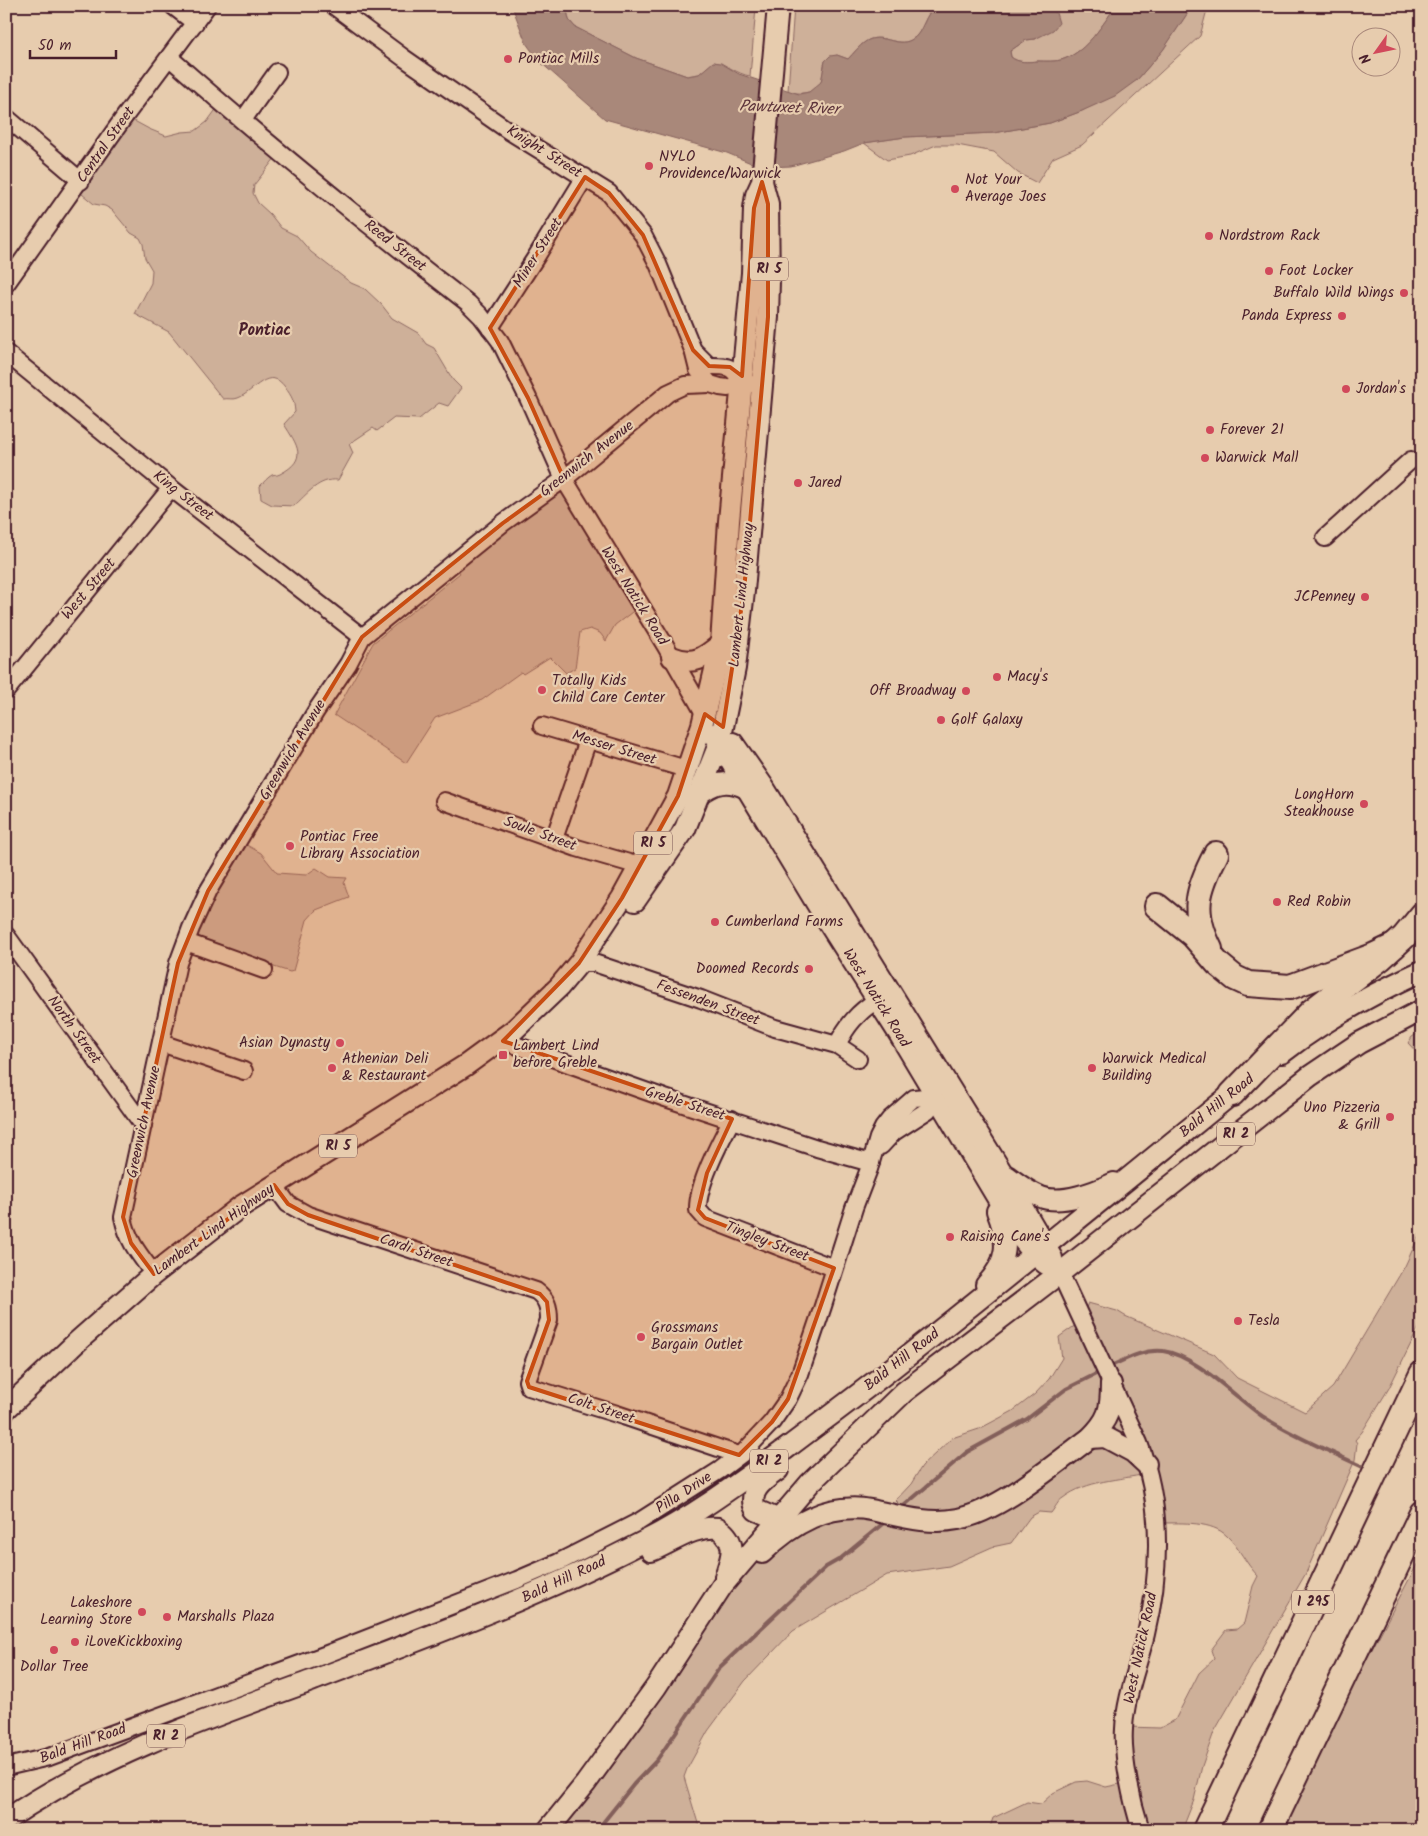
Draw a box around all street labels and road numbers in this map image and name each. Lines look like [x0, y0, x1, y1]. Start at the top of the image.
street label: Central Street [71, 101, 142, 188]
street label: Knight Street [501, 119, 587, 185]
street label: Miner Street [507, 213, 569, 293]
street label: Reed Street [359, 214, 432, 278]
road number: RI 5 [750, 258, 788, 280]
street label: Greenwich Avenue [535, 414, 640, 504]
street label: King Street [147, 464, 219, 528]
street label: Lambert Lind Highway [722, 521, 762, 668]
street label: West Natick Road [594, 542, 674, 651]
street label: West Street [56, 553, 122, 625]
street label: Greenwich Avenue [253, 695, 333, 805]
street label: Messer Street [569, 724, 659, 772]
street label: Soule Street [500, 810, 580, 858]
road number: RI 5 [634, 831, 672, 854]
street label: West Natick Road [836, 944, 916, 1053]
street label: Fessenden Street [653, 973, 763, 1033]
street label: North Street [41, 991, 107, 1069]
street label: Greenwich Avenue [120, 1063, 168, 1180]
street label: Bald Hill Road [1174, 1068, 1260, 1144]
street label: Greble Street [642, 1080, 728, 1128]
road number: RI 2 [1217, 1122, 1255, 1146]
road number: RI 5 [319, 1134, 357, 1158]
street label: Lambert Lind Highway [148, 1177, 280, 1282]
street label: Tingley Street [722, 1215, 813, 1269]
street label: Cardi Street [376, 1227, 456, 1275]
street label: Bald Hill Road [859, 1322, 946, 1397]
street label: Colt Street [564, 1387, 638, 1431]
road number: RI 2 [750, 1450, 788, 1472]
street label: Pilla Drive [651, 1466, 717, 1520]
street label: Bald Hill Road [518, 1550, 611, 1610]
street label: West Natick Road [1118, 1590, 1165, 1706]
road number: I 295 [1292, 1590, 1334, 1614]
street label: Bald Hill Road [36, 1717, 130, 1771]
road number: RI 2 [147, 1724, 185, 1748]

